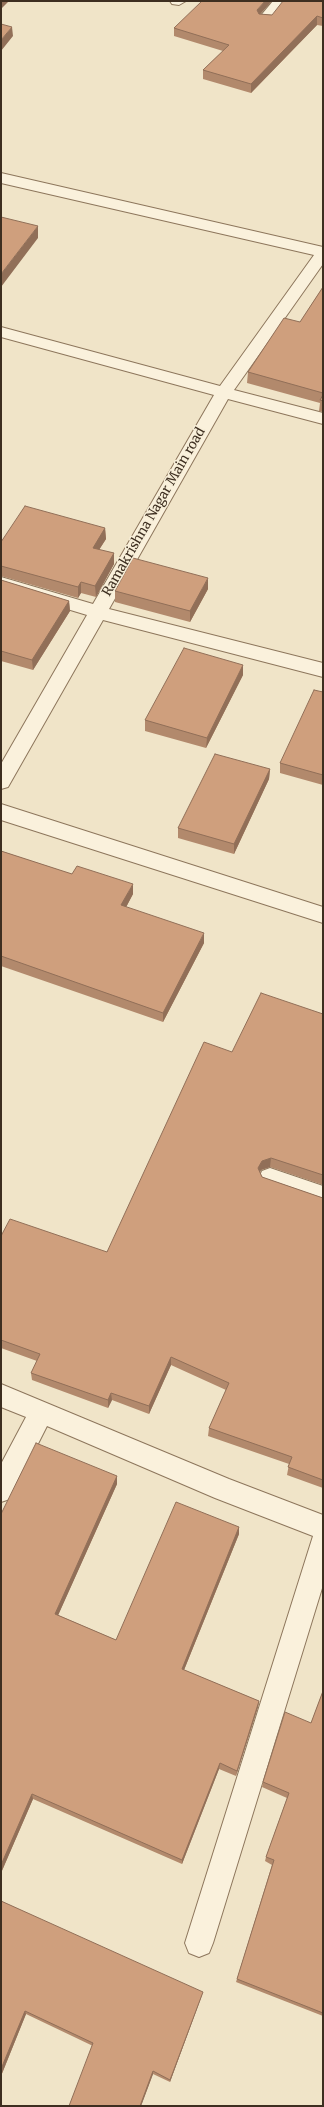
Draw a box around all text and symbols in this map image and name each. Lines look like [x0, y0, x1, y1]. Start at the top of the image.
street label: Ramakrishna Nagar Main road [99, 425, 209, 599]

